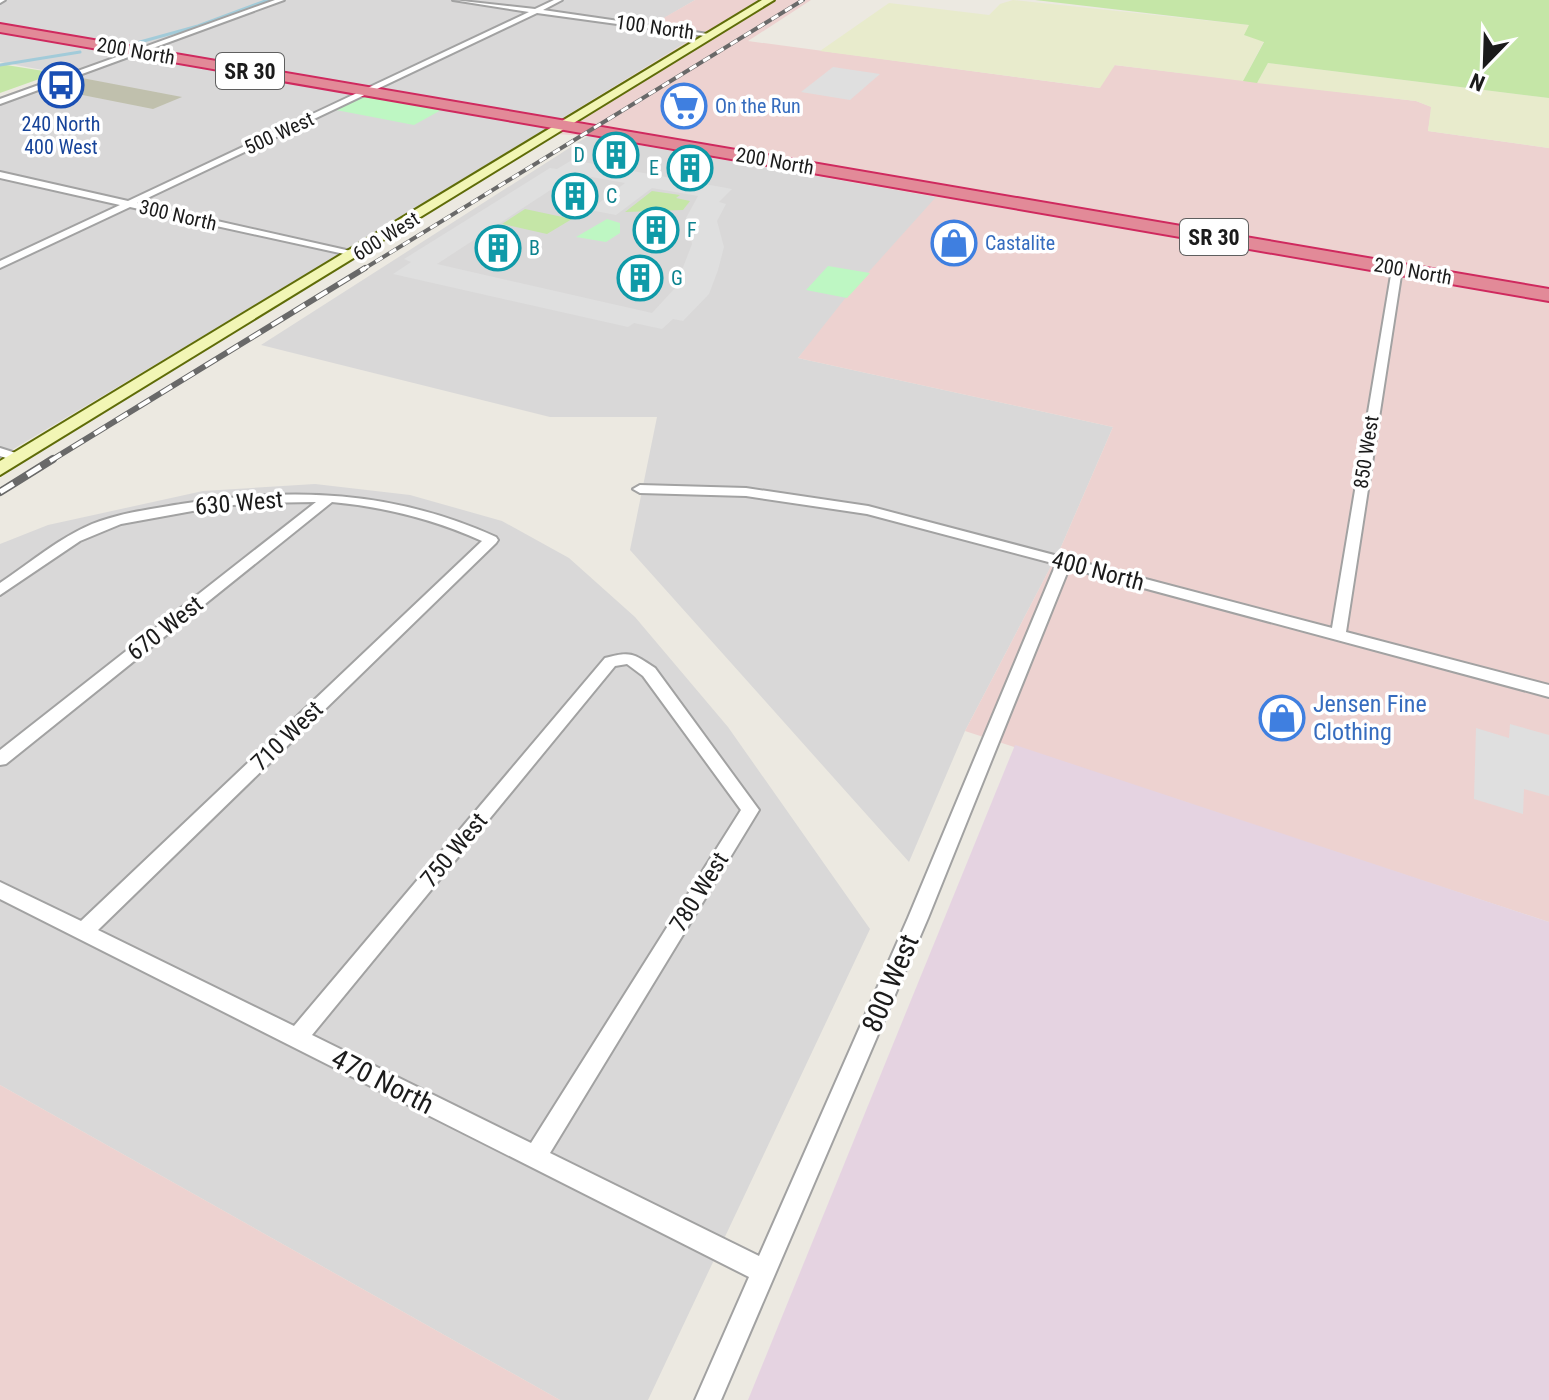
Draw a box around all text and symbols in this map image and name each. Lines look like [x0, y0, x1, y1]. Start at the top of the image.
street label: 100 North [614, 10, 696, 44]
north arrow [1445, 24, 1525, 104]
street label: 200 North [95, 32, 177, 70]
road number: SR 30 [216, 53, 284, 89]
bus stop icon: 240 North 400 West [37, 61, 85, 109]
text: N [1466, 68, 1488, 96]
supermarket icon: On the Run [660, 82, 708, 130]
place label: On the Run [715, 94, 801, 118]
street label: 500 West [241, 107, 317, 159]
place label: 240 North 400 West [22, 112, 100, 159]
building icon: D [592, 131, 640, 179]
street label: 200 North [734, 142, 816, 180]
place label: D [574, 143, 585, 167]
building icon: E [666, 144, 714, 192]
place label: E [649, 156, 659, 180]
building icon: C [551, 172, 599, 220]
place label: C [606, 184, 617, 208]
street label: 300 North [137, 194, 219, 236]
street label: 600 West [348, 206, 424, 266]
building icon: F [632, 206, 680, 254]
place label: F [687, 218, 697, 242]
shop icon: Castalite [930, 219, 978, 267]
road number: SR 30 [1180, 219, 1248, 255]
building icon: B [474, 224, 522, 272]
place label: Castalite [985, 231, 1055, 255]
place label: B [529, 236, 540, 260]
street label: 200 North [1372, 252, 1454, 290]
building icon: G [616, 254, 664, 302]
place label: G [671, 266, 683, 290]
street label: 850 West [1348, 414, 1384, 490]
street label: 630 West [194, 485, 284, 521]
street label: 400 North [1049, 545, 1147, 597]
street label: 670 West [122, 590, 208, 666]
place label: Jensen Fine Clothing [1313, 690, 1427, 746]
shop icon: Jensen Fine Clothing [1258, 694, 1306, 742]
street label: 710 West [246, 695, 328, 777]
street label: 750 West [415, 807, 493, 893]
street label: 780 West [664, 847, 734, 937]
street label: 800 West [855, 929, 926, 1037]
street label: 470 North [326, 1042, 439, 1121]

